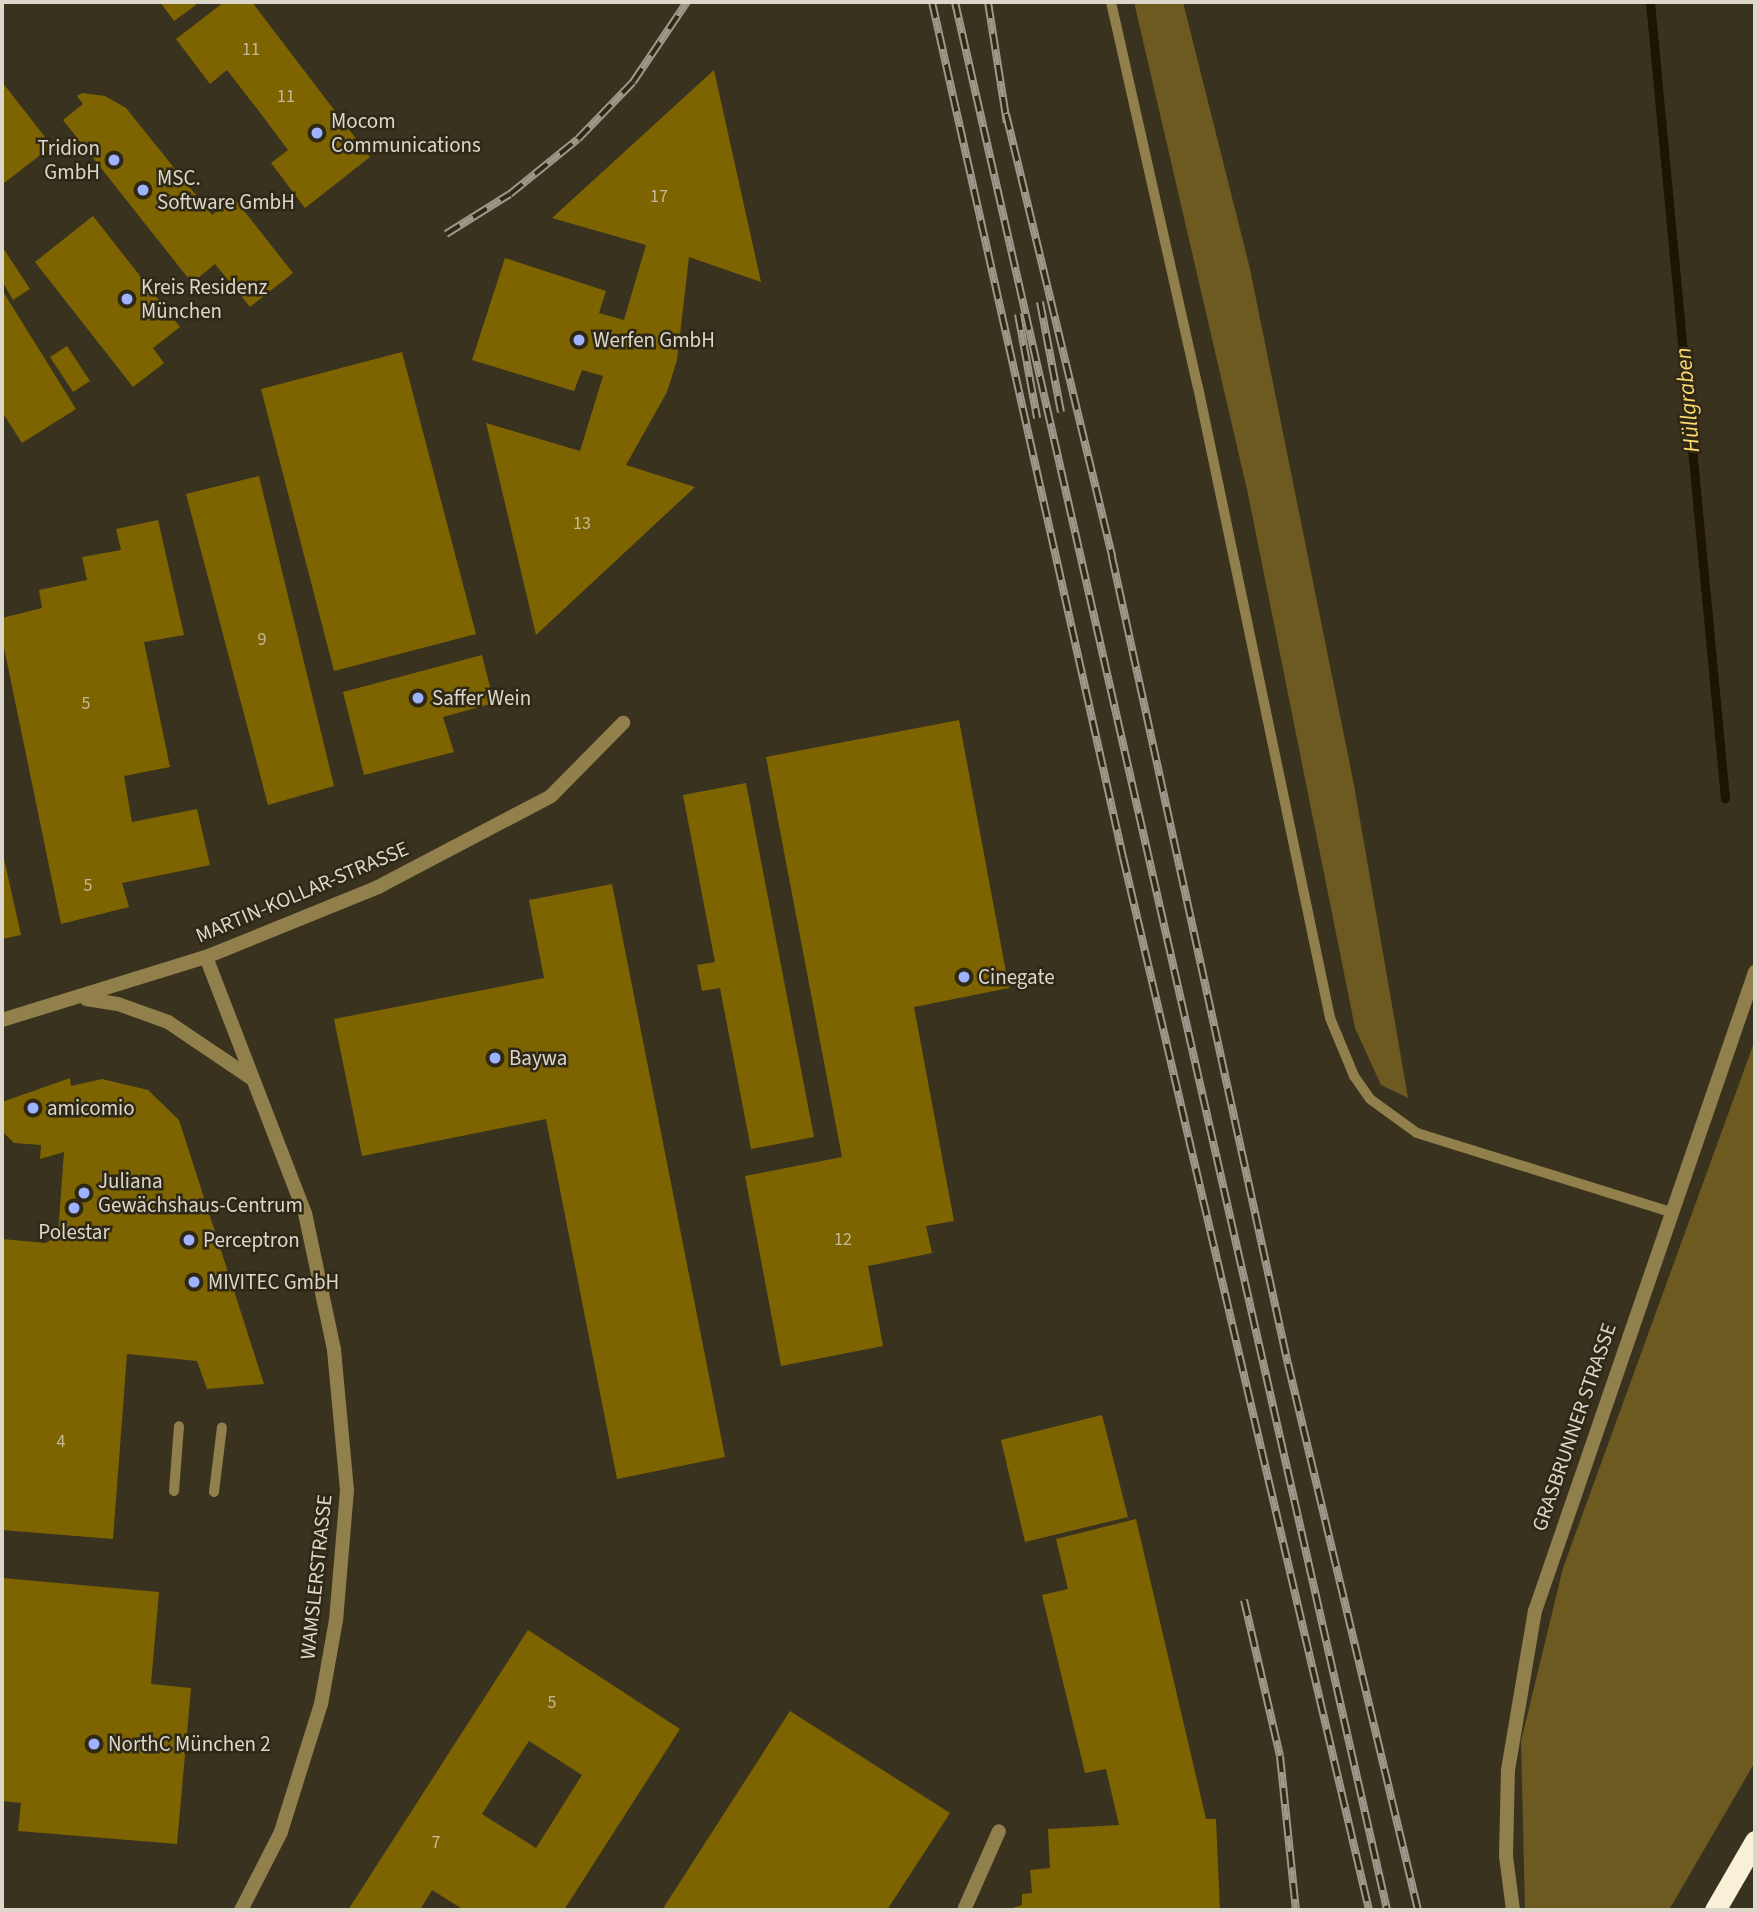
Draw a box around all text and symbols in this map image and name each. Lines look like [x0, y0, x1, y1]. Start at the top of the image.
house number: 11 [242, 39, 260, 61]
house number: 11 [277, 86, 295, 108]
place label: Mocom Communications [331, 108, 481, 158]
marker: Mocom Communications [309, 125, 325, 141]
place label: Tridion GmbH [38, 135, 100, 185]
marker: Tridion GmbH [106, 152, 122, 168]
place label: MSC. Software GmbH [157, 165, 295, 215]
marker: MSC. Software GmbH [135, 182, 151, 198]
house number: 17 [650, 186, 668, 208]
place label: Kreis Residenz München [141, 274, 267, 324]
marker: Kreis Residenz München [119, 291, 135, 307]
place label: Werfen GmbH [593, 327, 715, 353]
marker: Werfen GmbH [571, 332, 587, 348]
water label: Hüllgraben [1670, 346, 1706, 454]
house number: 13 [573, 513, 591, 535]
house number: 9 [258, 629, 266, 651]
place label: Saffer Wein [432, 685, 531, 711]
marker: Saffer Wein [410, 690, 426, 706]
house number: 5 [82, 693, 90, 715]
street label: MARTIN-KOLLAR-STRASSE [192, 836, 412, 948]
house number: 5 [84, 875, 92, 897]
place label: Cinegate [978, 964, 1055, 990]
marker: Cinegate [956, 969, 972, 985]
place label: Baywa [509, 1045, 567, 1071]
marker: Baywa [487, 1050, 503, 1066]
place label: amicomio [47, 1095, 135, 1121]
marker: amicomio [25, 1100, 41, 1116]
place label: Juliana Gewächshaus-Centrum [98, 1168, 303, 1218]
marker: Juliana Gewächshaus-Centrum [76, 1185, 92, 1201]
marker: Polestar [66, 1200, 82, 1216]
place label: Polestar [38, 1219, 110, 1245]
place label: Perceptron [203, 1227, 300, 1253]
house number: 12 [834, 1229, 852, 1251]
marker: Perceptron [181, 1232, 197, 1248]
place label: MIVITEC GmbH [208, 1269, 339, 1295]
marker: MIVITEC GmbH [186, 1274, 202, 1290]
street label: GRASBRUNNER STRASSE [1527, 1320, 1621, 1534]
house number: 4 [57, 1431, 65, 1453]
street label: WAMSLERSTRASSE [295, 1493, 337, 1661]
house number: 5 [548, 1692, 556, 1714]
place label: NorthC München 2 [108, 1731, 271, 1757]
marker: NorthC München 2 [86, 1736, 102, 1752]
house number: 7 [432, 1832, 440, 1854]

